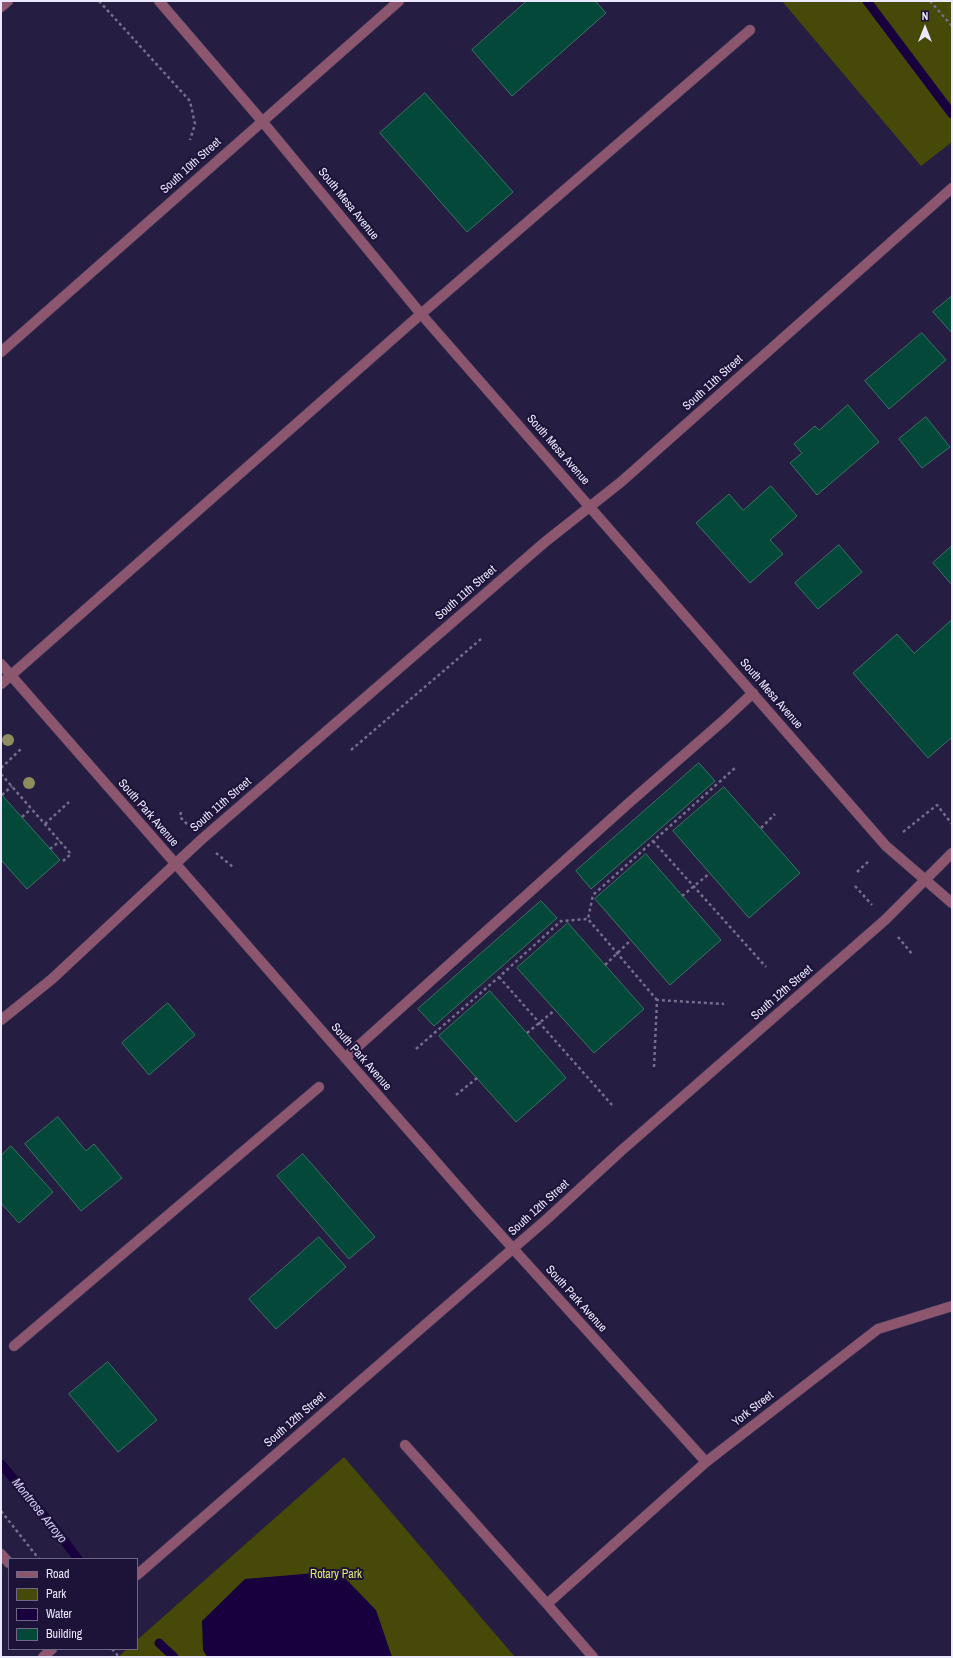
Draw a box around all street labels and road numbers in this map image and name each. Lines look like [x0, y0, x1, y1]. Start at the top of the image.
street label: South 10th Street [158, 135, 224, 197]
street label: South Mesa Avenue [315, 165, 381, 243]
street label: South 11th Street [680, 352, 746, 414]
street label: South Mesa Avenue [524, 412, 592, 488]
street label: South 11th Street [433, 563, 499, 623]
street label: South Mesa Avenue [737, 656, 805, 732]
street label: South 11th Street [188, 775, 254, 835]
street label: South Park Avenue [115, 776, 181, 850]
street label: South 12th Street [748, 962, 816, 1024]
street label: South Park Avenue [328, 1020, 394, 1094]
street label: South 12th Street [506, 1177, 572, 1239]
street label: South Park Avenue [542, 1263, 610, 1335]
street label: York Street [729, 1388, 777, 1430]
street label: South 12th Street [261, 1389, 329, 1451]

